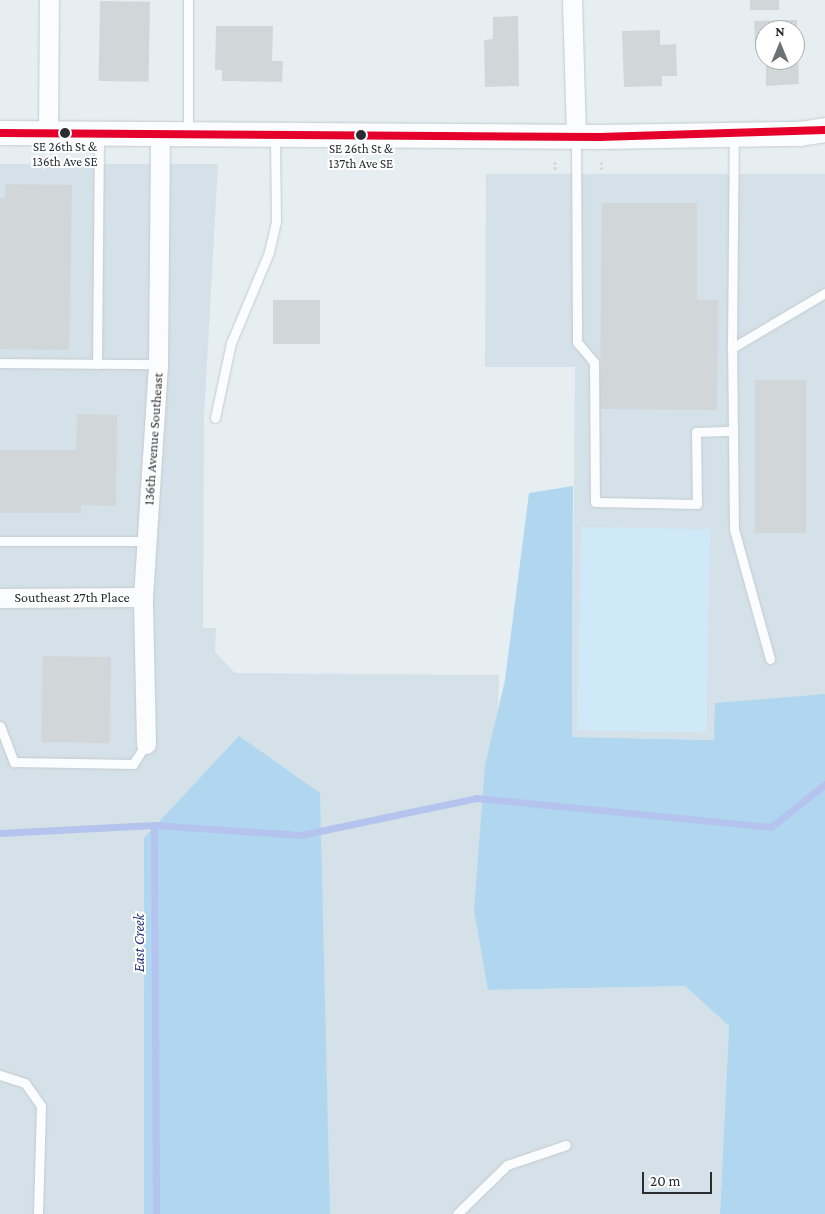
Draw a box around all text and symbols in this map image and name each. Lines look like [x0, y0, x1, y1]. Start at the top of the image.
north arrow [755, 20, 805, 70]
text: N [775, 23, 785, 39]
marker: SE 26th St & 136th Ave SE [60, 128, 70, 138]
marker: SE 26th St & 137th Ave SE [356, 130, 366, 140]
place label: SE 26th St & 136th Ave SE [32, 140, 98, 171]
place label: SE 26th St & 137th Ave SE [329, 142, 393, 173]
street label: 136th Avenue Southeast [140, 372, 166, 506]
street label: Southeast 27th Place [14, 589, 130, 605]
water label: East Creek [131, 914, 149, 972]
scale bar [645, 1162, 715, 1194]
text: 20 m [650, 1173, 681, 1189]

